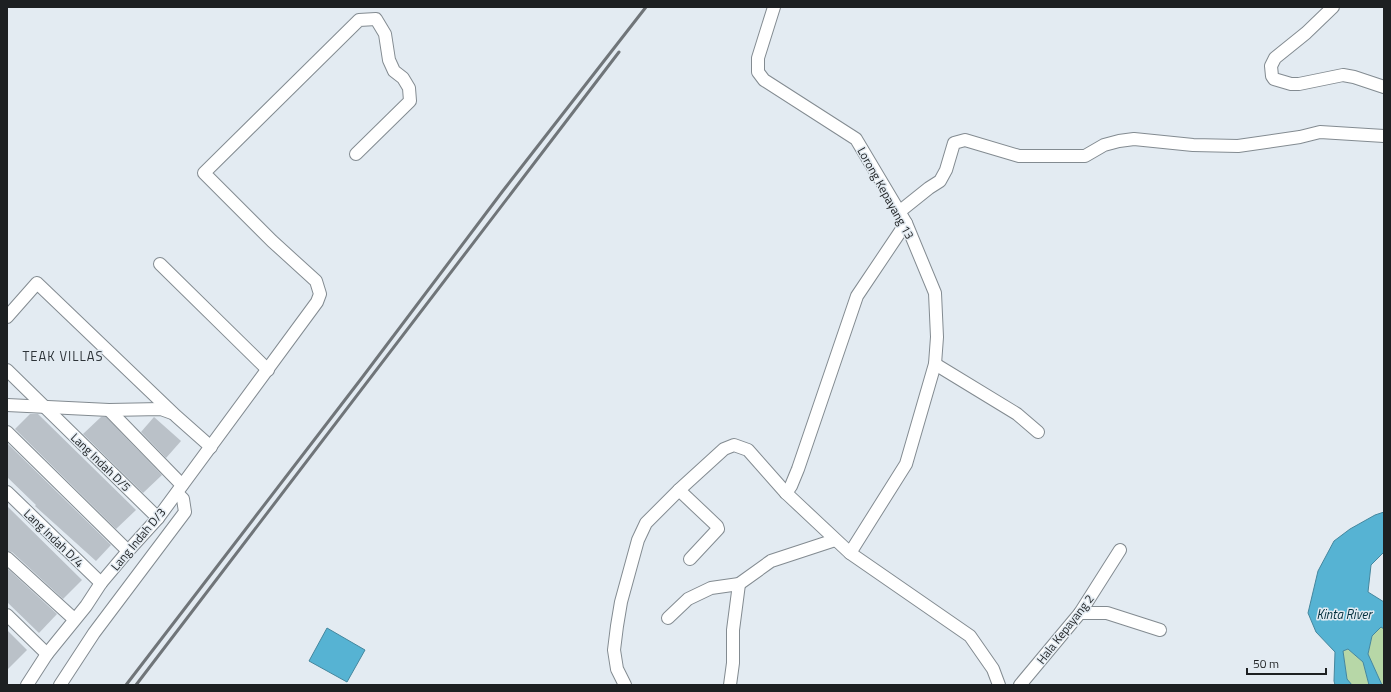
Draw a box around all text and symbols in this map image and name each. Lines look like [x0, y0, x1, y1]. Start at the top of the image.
street label: Lorong Kepayang 13 [853, 143, 919, 243]
district label: TEAK VILLAS [23, 346, 103, 366]
street label: Lang Indah D/5 [67, 428, 136, 496]
street label: Lang Indah D/3 [106, 503, 170, 575]
street label: Lang Indah D/4 [20, 504, 89, 572]
street label: Hala Kepayang 2 [1032, 590, 1098, 668]
water label: Kinta River [1316, 604, 1373, 624]
scale bar [1247, 650, 1326, 676]
text: 50 m [1253, 654, 1279, 673]

